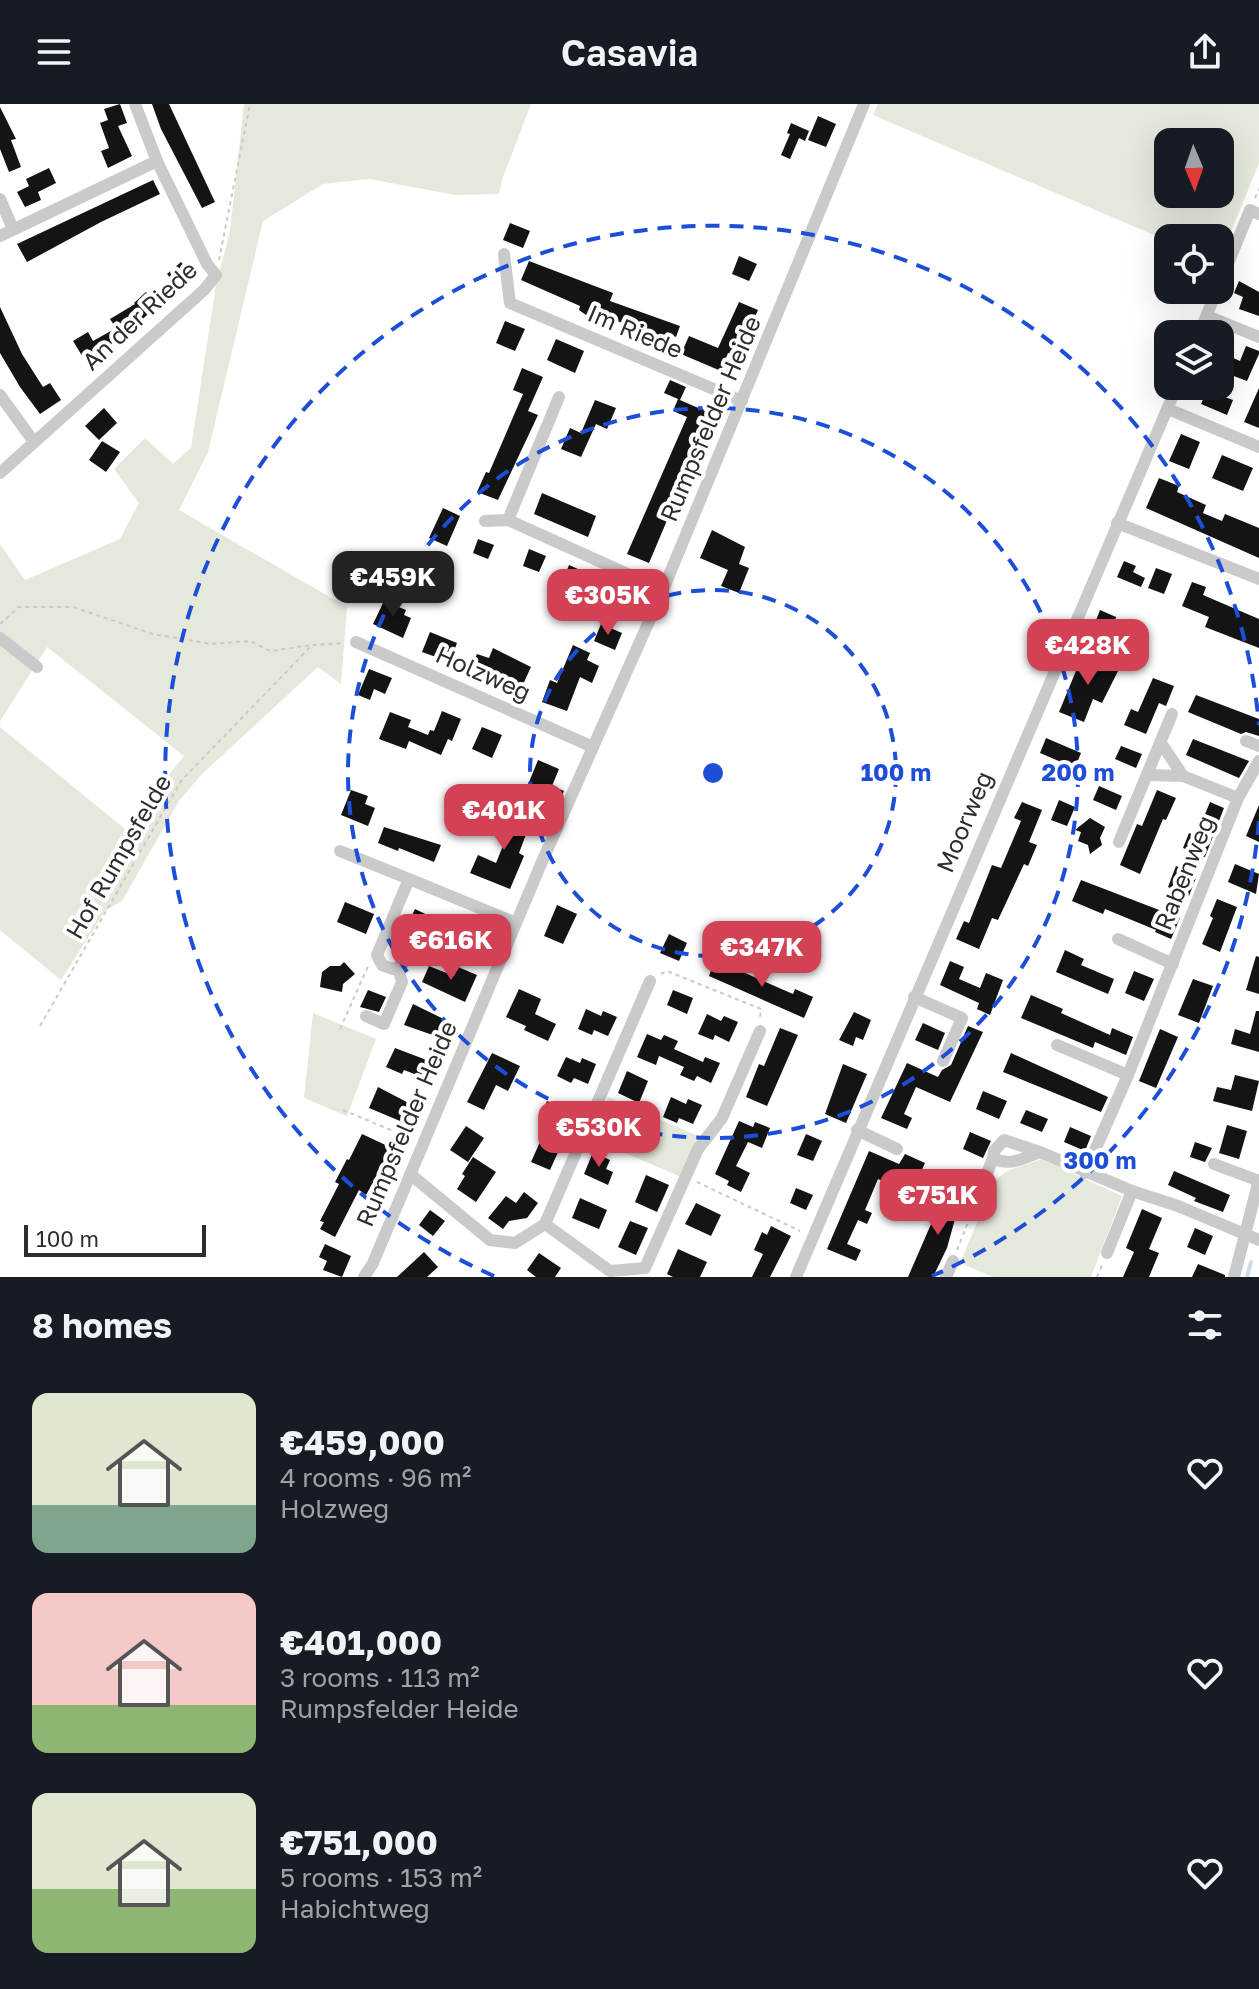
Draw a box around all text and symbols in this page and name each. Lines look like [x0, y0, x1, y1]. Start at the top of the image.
icon: menu [32, 30, 76, 74]
icon: share [1183, 30, 1227, 74]
text: Casavia [561, 31, 698, 74]
north arrow [1154, 128, 1234, 208]
map controls [1154, 128, 1234, 400]
button: locate [1154, 224, 1234, 304]
street label: An der Riede [76, 254, 202, 375]
street label: Im Riede [584, 298, 687, 364]
street label: Rumpsfelder Heide [653, 311, 766, 525]
button: layers [1154, 320, 1234, 400]
pin: €459K [337, 551, 449, 619]
text: €459K [350, 561, 436, 592]
pin: €305K [552, 569, 664, 637]
text: €305K [565, 579, 651, 610]
pin: €428K [1032, 619, 1144, 687]
text: €428K [1045, 629, 1131, 660]
street label: Holzweg [432, 639, 536, 706]
text: 100 m [861, 757, 931, 786]
text: 200 m [1042, 757, 1114, 786]
centre of rings [699, 759, 727, 787]
street label: Moorweg [929, 766, 998, 876]
street label: Hof Rumpsfelde [59, 769, 176, 944]
pin: €401K [448, 784, 560, 852]
text: €401K [462, 794, 546, 825]
street label: Rabenweg [1148, 811, 1220, 934]
pin: €616K [395, 914, 507, 982]
pin: €347K [706, 921, 818, 989]
text: €616K [409, 924, 493, 955]
text: €347K [720, 931, 804, 962]
street label: Rumpsfelder Heide [349, 1016, 462, 1230]
pin: €530K [543, 1101, 655, 1169]
text: €530K [556, 1111, 642, 1142]
text: 300 m [1064, 1145, 1136, 1174]
pin: €751K [882, 1169, 994, 1237]
text: €751K [898, 1179, 978, 1210]
scale bar [24, 1221, 206, 1257]
text: 100 m [36, 1225, 99, 1252]
icon: filters [1183, 1303, 1227, 1347]
text: 8 homes [32, 1305, 172, 1345]
text: €459,000 [280, 1422, 445, 1462]
icon: home [96, 1425, 192, 1521]
icon: heart [1183, 1451, 1227, 1495]
text: 4 rooms · 96 m² [280, 1462, 471, 1493]
text: Holzweg [280, 1493, 389, 1524]
text: €401,000 [280, 1622, 442, 1662]
icon: home [96, 1625, 192, 1721]
icon: heart [1183, 1651, 1227, 1695]
text: 3 rooms · 113 m² [280, 1662, 480, 1693]
text: Rumpsfelder Heide [280, 1693, 519, 1724]
text: €751,000 [280, 1822, 438, 1862]
icon: home [96, 1825, 192, 1921]
icon: heart [1183, 1851, 1227, 1895]
text: 5 rooms · 153 m² [280, 1862, 482, 1893]
text: Habichtweg [280, 1893, 430, 1924]

